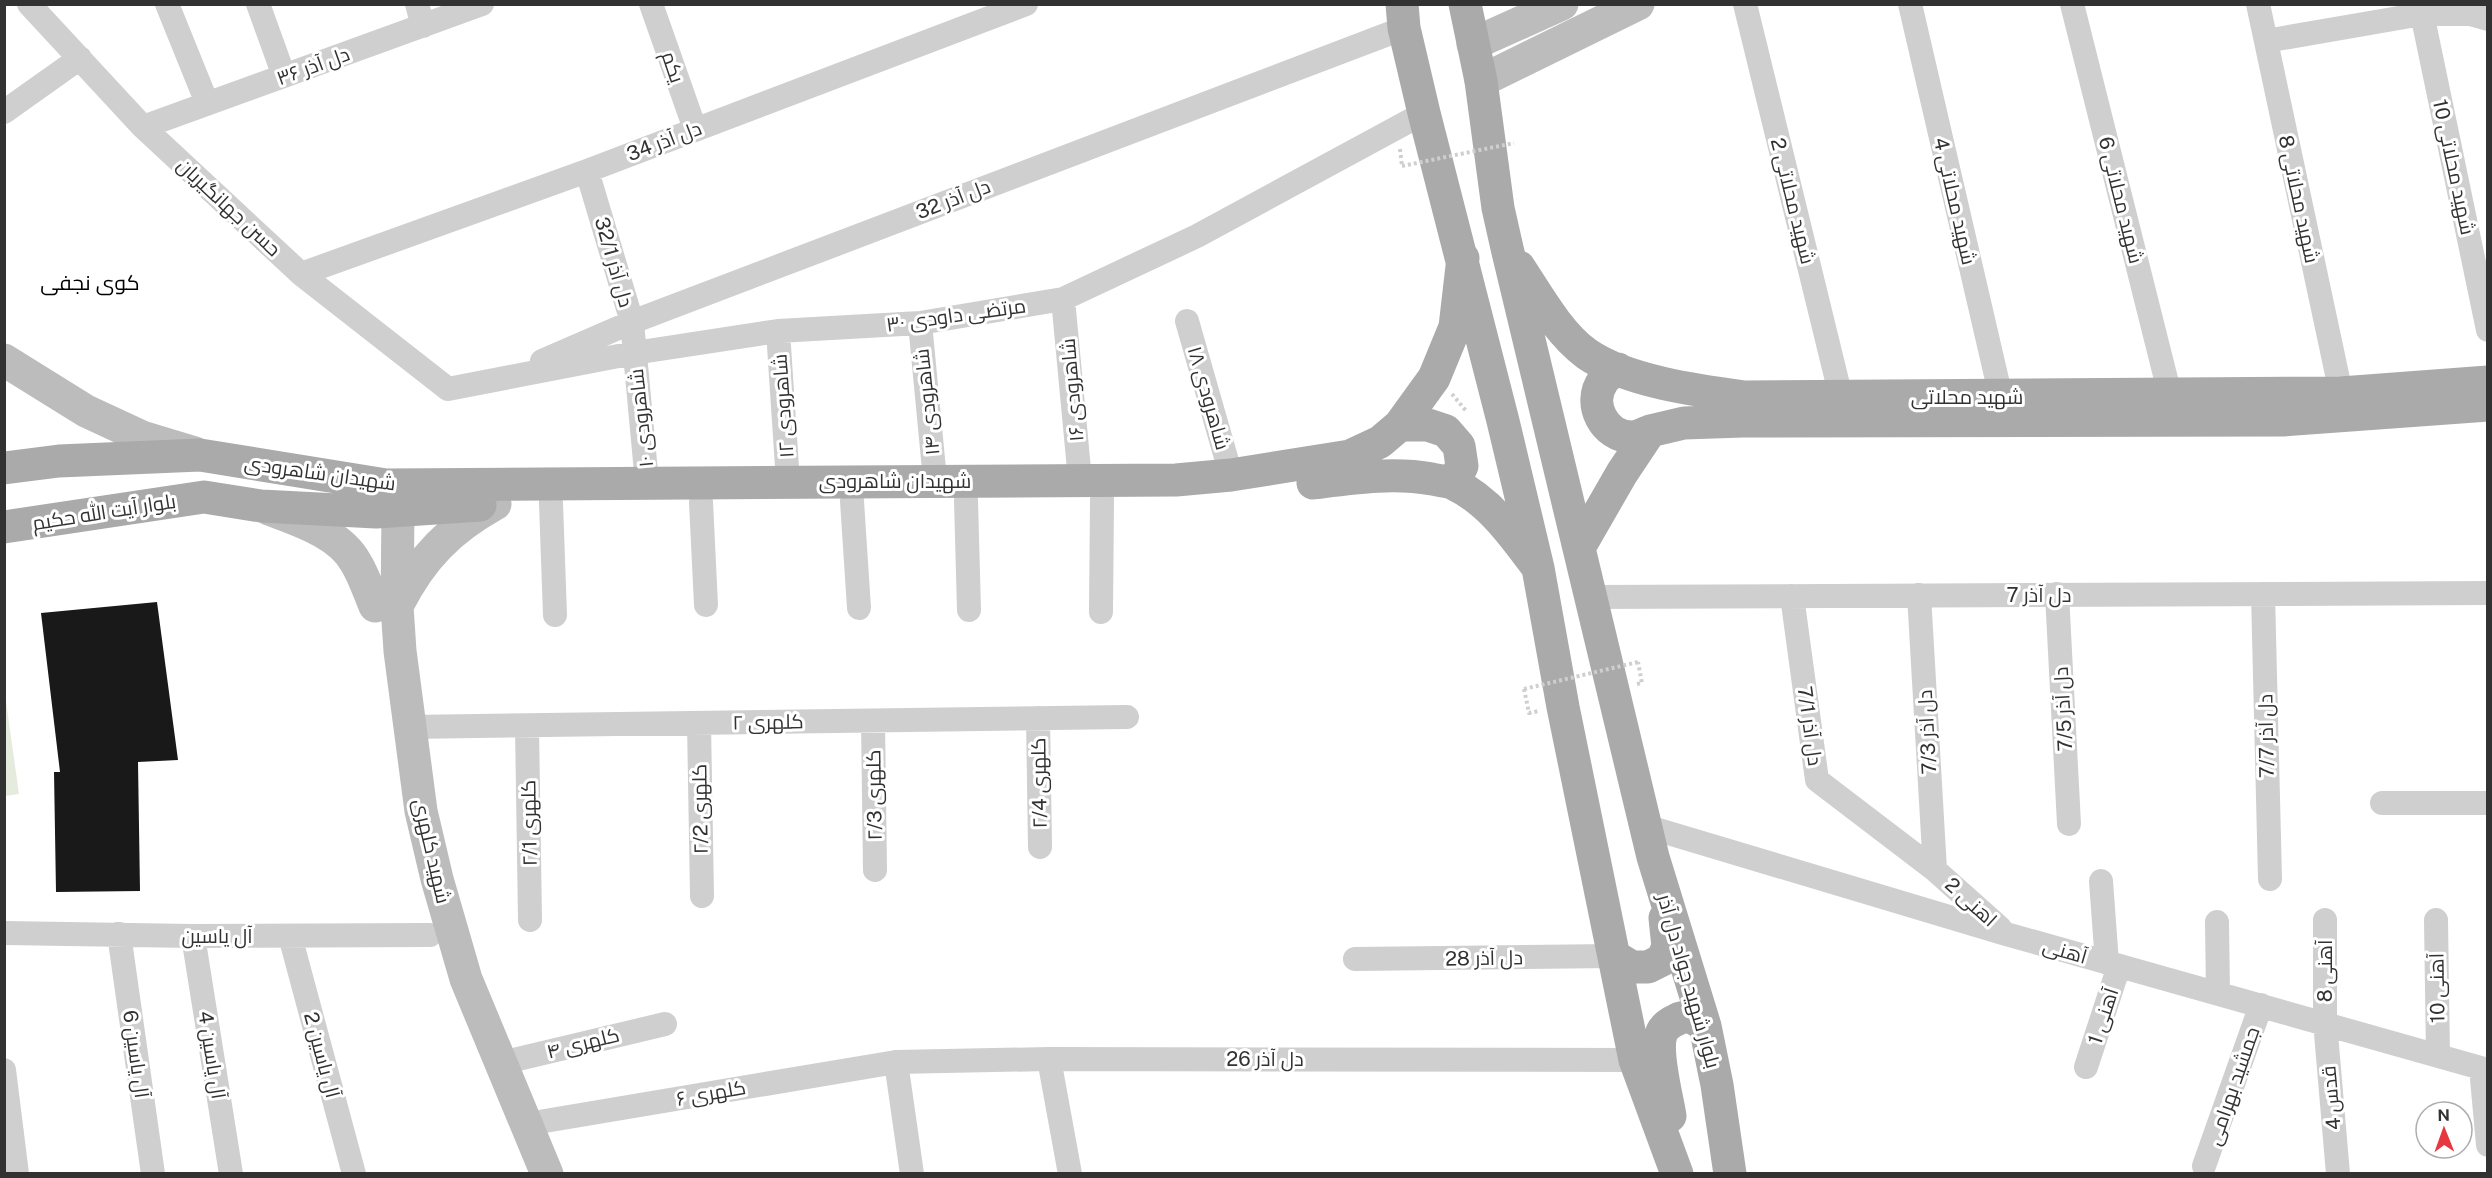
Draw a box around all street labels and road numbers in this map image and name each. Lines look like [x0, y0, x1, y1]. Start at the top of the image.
street label: دل آذر ۳۶ [273, 42, 353, 91]
street label: یکم [655, 48, 690, 87]
street label: شهید محلاتی 10 [2427, 97, 2480, 237]
street label: دل آذر 34 [623, 116, 705, 167]
street label: شهید محلاتی 8 [2273, 133, 2324, 265]
street label: شهید محلاتی 6 [2093, 134, 2148, 266]
street label: شهید محلاتی 2 [1765, 135, 1820, 267]
street label: شهید محلاتی 4 [1928, 135, 1981, 267]
street label: حسن جهانگیریان [172, 153, 286, 262]
street label: دل آذر 32 [913, 174, 994, 225]
street label: دل آذر 32/1 [589, 214, 638, 310]
street label: ۳۰ مرتضی داودی [885, 293, 1027, 338]
street label: شاهرودی ۱۶ [1056, 337, 1089, 443]
street label: شاهرودی ۱۸ [1182, 344, 1235, 453]
street label: شاهرودی ۱۴ [909, 347, 946, 457]
street label: شاهرودی ۱۲ [767, 353, 800, 459]
street label: شاهرودی ۱۰ [624, 367, 659, 468]
street label: شهید محلاتی [1911, 385, 2023, 410]
street label: شهیدان شاهرودی [243, 450, 397, 497]
street label: شهیدان شاهرودی [819, 469, 971, 494]
street label: بلوار آیت الله حکیم [30, 488, 178, 537]
street label: دل آذر 7 [2006, 583, 2072, 608]
street label: دل آذر 7/5 [2049, 666, 2078, 752]
street label: دل آذر 7/1 [1792, 685, 1827, 768]
street label: دل آذر 7/3 [1913, 689, 1942, 775]
street label: دل آذر 7/7 [2253, 694, 2280, 778]
street label: کلهری ۲ [732, 709, 804, 736]
street label: کلهری ۲/4 [1026, 737, 1053, 829]
street label: کلهری ۲/3 [861, 749, 888, 841]
street label: کلهری ۲/2 [687, 764, 714, 854]
street label: کلهری ۲/1 [516, 780, 543, 866]
street label: شهید کلهری [407, 796, 456, 906]
street label: اهنی 2 [1939, 872, 2002, 932]
street label: بلوار شهید جواد دل آذر [1651, 890, 1725, 1071]
street label: آل یاسین [181, 924, 253, 949]
street label: آهنی [2040, 933, 2090, 970]
street label: آهنی 8 [2313, 939, 2338, 1002]
street label: دل آذر 28 [1445, 945, 1523, 972]
street label: آهنی 10 [2424, 952, 2451, 1023]
street label: آهنی 1 [2083, 984, 2124, 1048]
street label: آل یاسین 6 [117, 1009, 154, 1100]
street label: آل یاسین 4 [192, 1009, 231, 1101]
street label: آل یاسین 2 [298, 1009, 345, 1101]
street label: کلهری ۴ [544, 1022, 622, 1065]
street label: جمشید بهرامی [2202, 1024, 2265, 1149]
street label: دل آذر 26 [1226, 1047, 1304, 1072]
street label: قدس 4 [2316, 1065, 2347, 1131]
street label: کلهری ۶ [674, 1075, 748, 1112]

